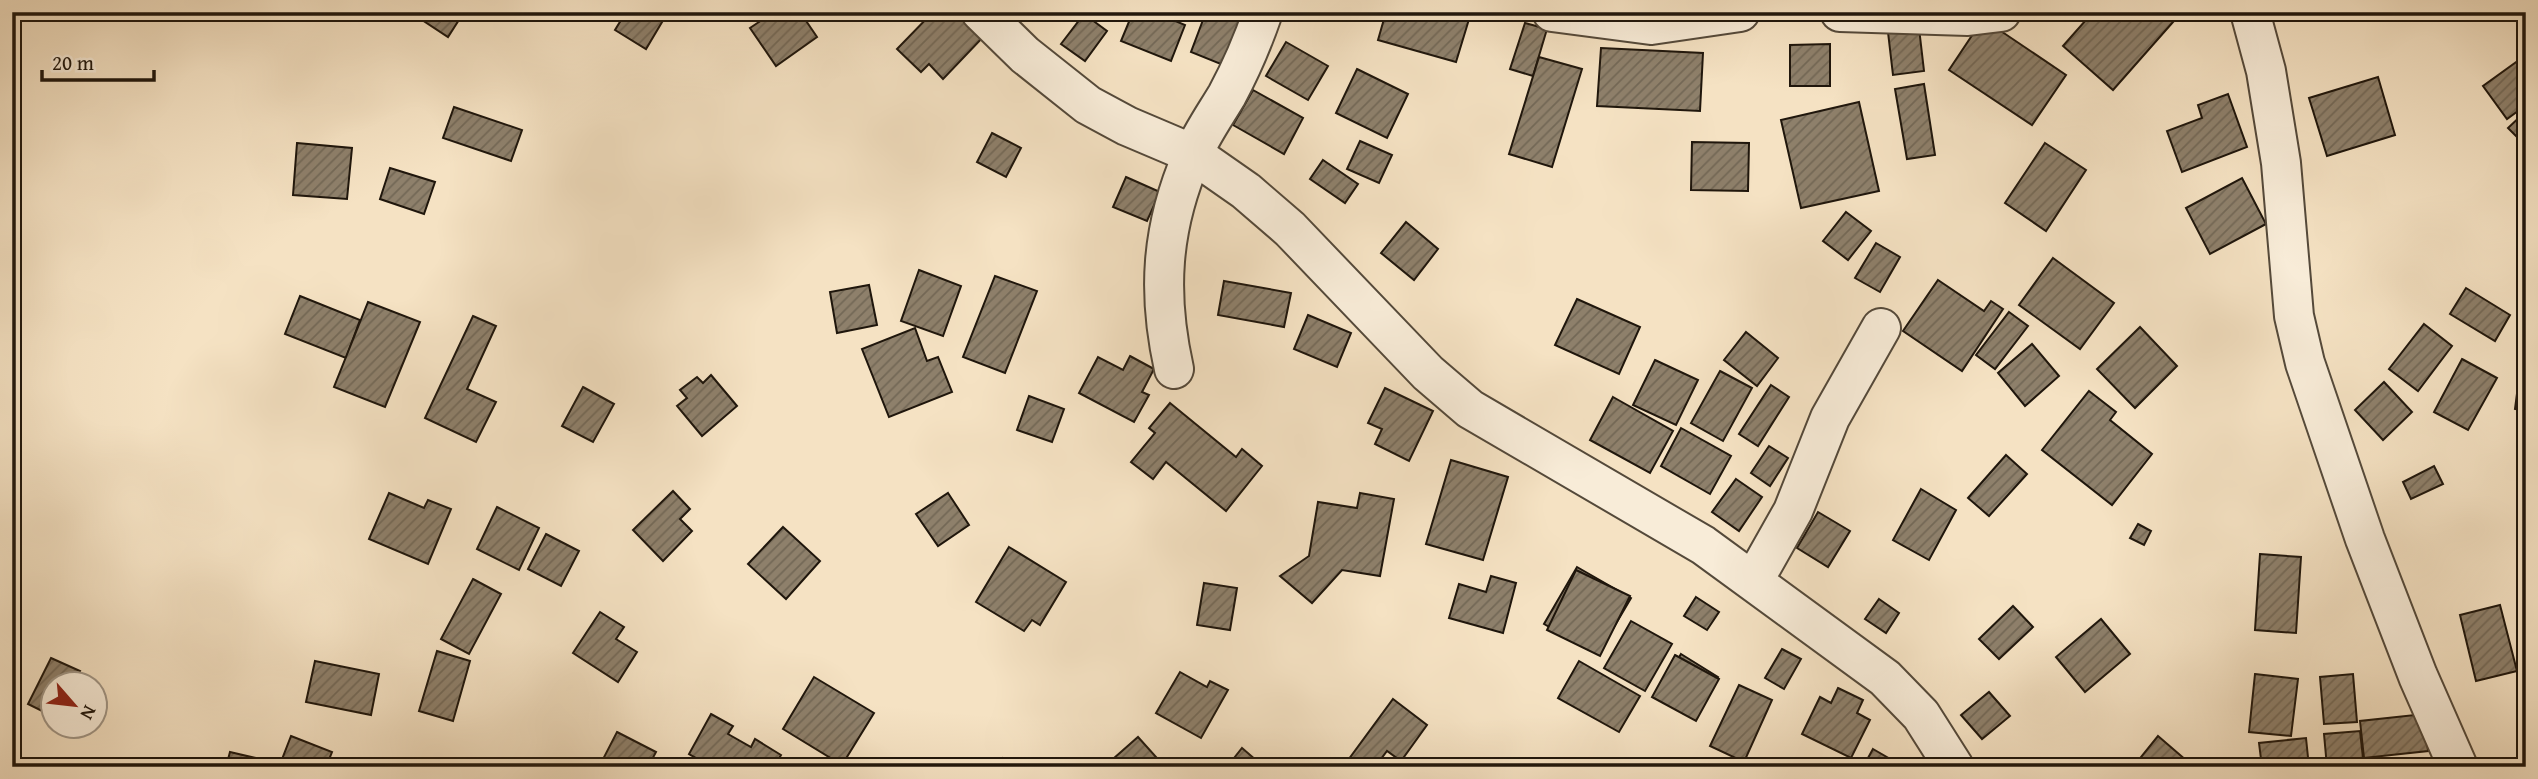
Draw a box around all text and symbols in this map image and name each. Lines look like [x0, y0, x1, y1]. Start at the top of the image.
scale bar [42, 38, 154, 82]
text: 20 m [52, 47, 94, 78]
north arrow [38, 670, 108, 740]
text: N [74, 701, 104, 725]

